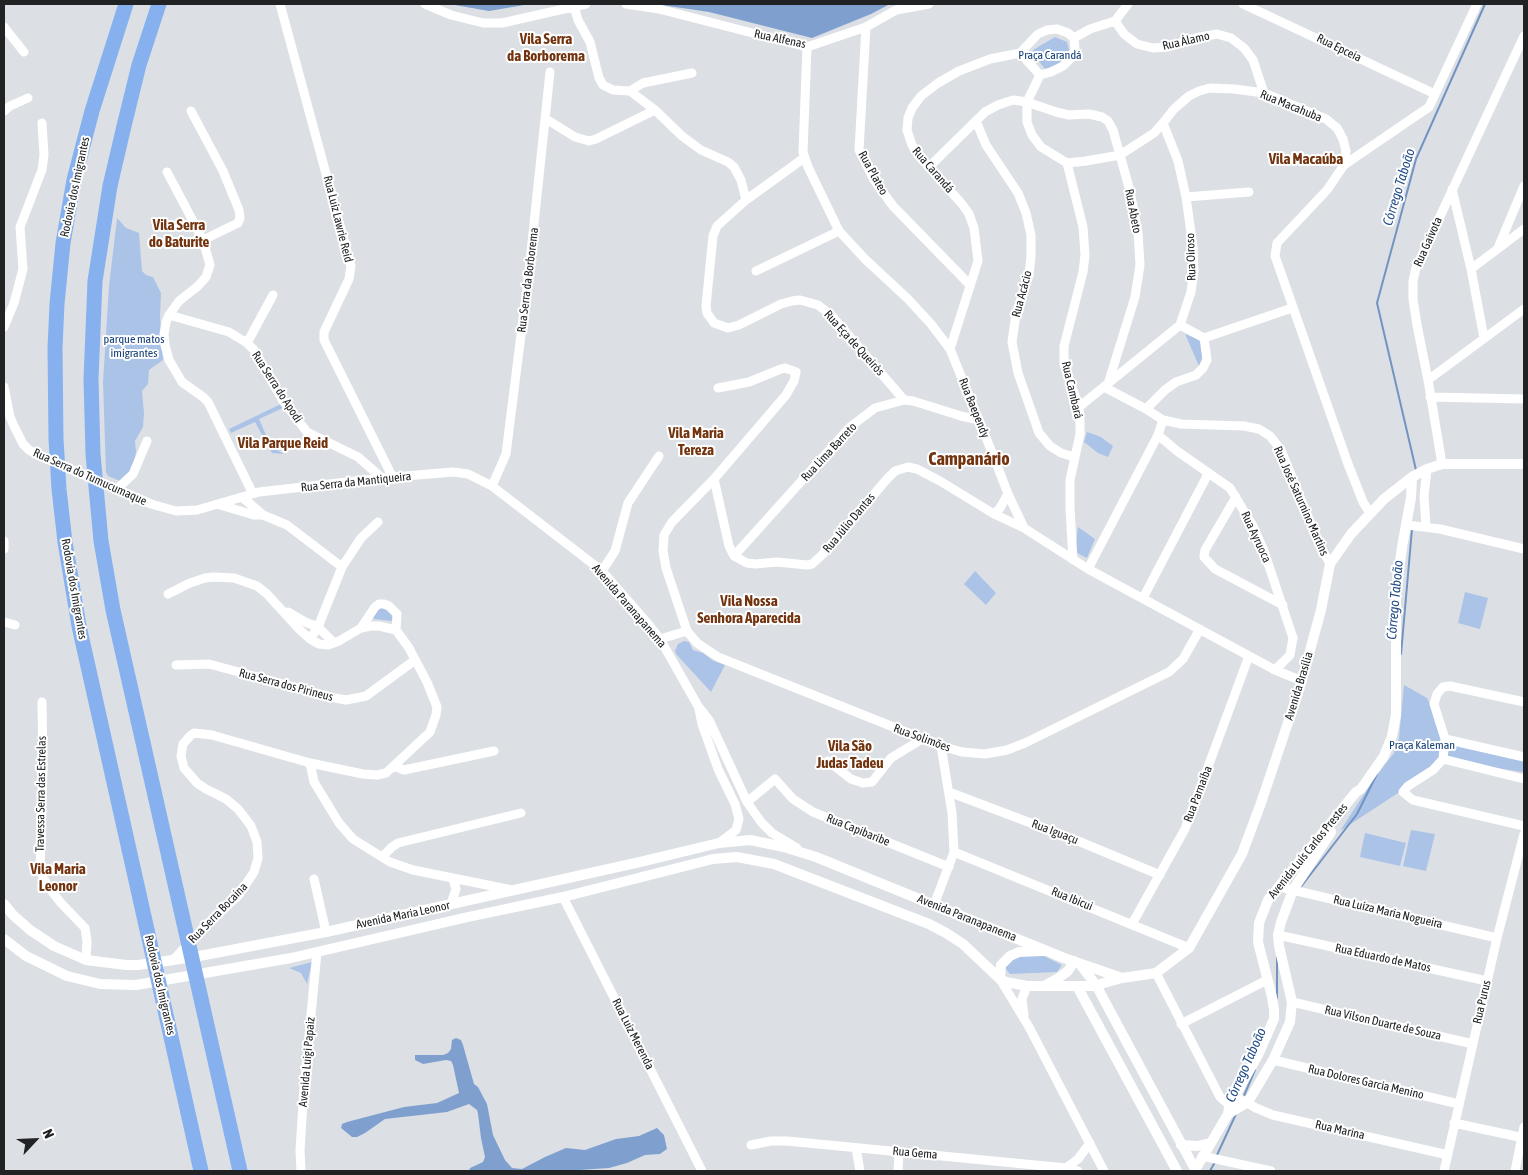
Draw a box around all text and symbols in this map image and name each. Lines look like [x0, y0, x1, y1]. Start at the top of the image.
street label: Rua Alfenas [753, 27, 807, 51]
street label: Rua Álamo [1161, 29, 1211, 53]
district label: Vila Serra da Borborema [507, 30, 585, 65]
street label: Rua Epceia [1314, 31, 1364, 65]
park label: Praça Carandá [1018, 48, 1082, 62]
street label: Rua Macahuba [1258, 87, 1324, 125]
street label: Rodovia dos Imigrantes [57, 135, 93, 239]
street label: Rua Carandá [909, 144, 957, 196]
water label: Córrego Taboão [1379, 146, 1419, 228]
street label: Rua Plateo [855, 149, 891, 197]
district label: Vila Macaúba [1269, 150, 1343, 168]
street label: Rua Luiz Lawrie Reid [320, 174, 356, 264]
street label: Rua Abeto [1122, 188, 1144, 234]
street label: Rua Gaivota [1411, 215, 1445, 269]
district label: Vila Serra do Baturite [149, 216, 209, 251]
street label: Rua Serra da Borborema [514, 227, 542, 333]
street label: Rua Oiroso [1183, 233, 1199, 281]
street label: Rua Acácio [1009, 269, 1035, 319]
street label: Rua Eça de Queirós [821, 307, 887, 379]
park label: parque matos imigrantes [104, 332, 164, 360]
street label: Rua Serra do Apodi [249, 349, 305, 425]
street label: Rua Cambará [1058, 360, 1086, 420]
street label: Rua Baependy [955, 376, 993, 440]
street label: Rua Lima Barreto [798, 420, 860, 484]
district label: Vila Maria Tereza [668, 424, 724, 459]
district label: Vila Parque Reid [238, 434, 328, 452]
street label: Rua José Saturnino Martins [1270, 444, 1332, 558]
street label: Rua Serra do Tumucumaque [31, 445, 149, 509]
district label: Campanário [928, 448, 1010, 470]
street label: Rua Serra da Mantiqueira [300, 469, 412, 495]
street label: Rua Júlio Dantas [820, 490, 878, 556]
street label: Rua Ayruoca [1238, 509, 1274, 565]
street label: Rodovia dos Imigrantes [58, 537, 90, 641]
water label: Córrego Taboão [1383, 560, 1407, 640]
street label: Avenida Paranapanema [589, 561, 669, 651]
district label: Vila Nossa Senhora Aparecida [697, 592, 801, 627]
street label: Avenida Brasília [1282, 650, 1316, 722]
street label: Rua Serra dos Pirineus [237, 666, 335, 704]
street label: Rua Solimões [892, 721, 952, 755]
street label: Travessa Serra das Estrelas [33, 736, 49, 852]
district label: Vila São Judas Tadeu [816, 737, 884, 772]
park label: Praça Kaleman [1389, 738, 1455, 752]
street label: Rua Parnaíba [1181, 764, 1215, 824]
street label: Avenida Luís Carlos Prestes [1265, 801, 1351, 901]
street label: Rua Capibaribe [824, 811, 892, 849]
street label: Rua Iguaçu [1030, 817, 1080, 847]
district label: Vila Maria Leonor [30, 860, 86, 895]
street label: Rua Serra Bocaina [185, 880, 251, 946]
street label: Rua Ibicui [1049, 884, 1095, 914]
street label: Avenida Paranapanema [915, 891, 1019, 945]
street label: Rua Luíza Maria Nogueira [1332, 892, 1444, 932]
street label: Avenida Maria Leonor [355, 898, 451, 932]
street label: Rodovia dos Imigrantes [141, 934, 179, 1036]
street label: Rua Eduardo de Matos [1334, 941, 1432, 975]
street label: Rua Purus [1470, 979, 1494, 1025]
street label: Rua Luiz Merenda [609, 996, 657, 1072]
street label: Rua Vilson Duarte de Souza [1323, 1003, 1443, 1043]
street label: Avenida Luigi Papaiz [296, 1017, 318, 1107]
water label: Córrego Taboão [1222, 1025, 1270, 1105]
street label: Rua Dolores Garcia Menino [1307, 1062, 1425, 1102]
north arrow [10, 1115, 60, 1165]
street label: Rua Marina [1314, 1117, 1366, 1143]
text: N [40, 1127, 58, 1141]
street label: Rua Gema [892, 1144, 938, 1162]

